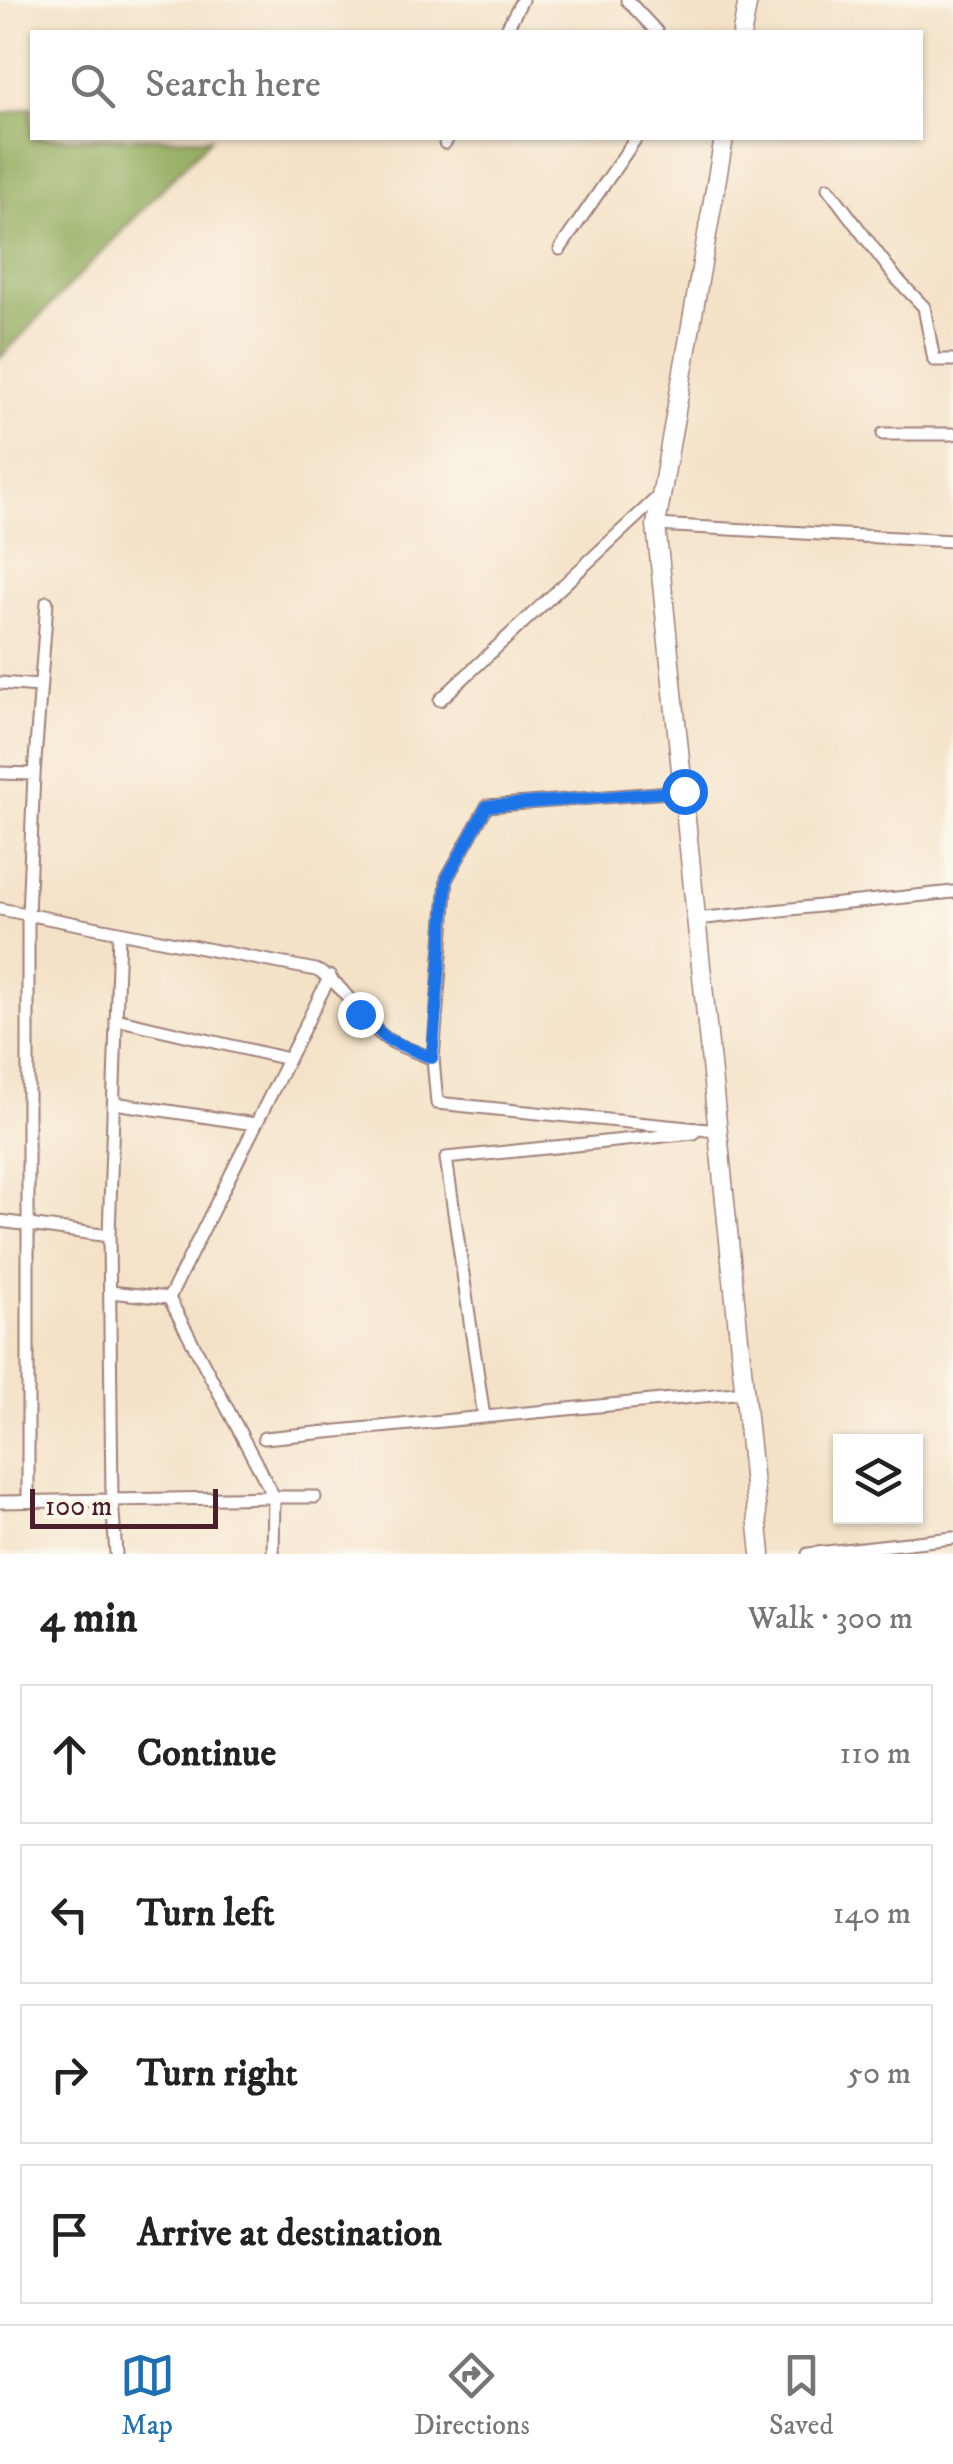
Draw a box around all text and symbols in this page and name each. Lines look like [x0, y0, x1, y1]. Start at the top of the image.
search box [30, 30, 923, 140]
icon: search [65, 58, 120, 113]
text: Search here [145, 61, 321, 109]
route start [662, 769, 708, 815]
route end [338, 992, 384, 1038]
map controls [833, 1434, 923, 1524]
button: layers [833, 1434, 923, 1524]
scale bar [30, 1484, 218, 1528]
text: 100 m [45, 1489, 112, 1524]
text: 4 min [40, 1593, 138, 1645]
text: Walk · 300 m [748, 1599, 913, 1639]
icon: ahead [42, 1727, 97, 1782]
text: Continue [137, 1730, 276, 1778]
text: 110 m [839, 1734, 911, 1774]
icon: left [42, 1887, 97, 1942]
text: Turn left [137, 1890, 275, 1938]
text: 140 m [833, 1894, 911, 1934]
icon: right [42, 2047, 97, 2102]
text: Turn right [137, 2050, 298, 2098]
text: 50 m [847, 2054, 911, 2094]
icon: arrive [42, 2207, 97, 2262]
text: Arrive at destination [137, 2210, 442, 2258]
tab: Map [120, 2348, 175, 2443]
tab: Directions [414, 2348, 530, 2443]
tab: Saved [769, 2348, 833, 2443]

